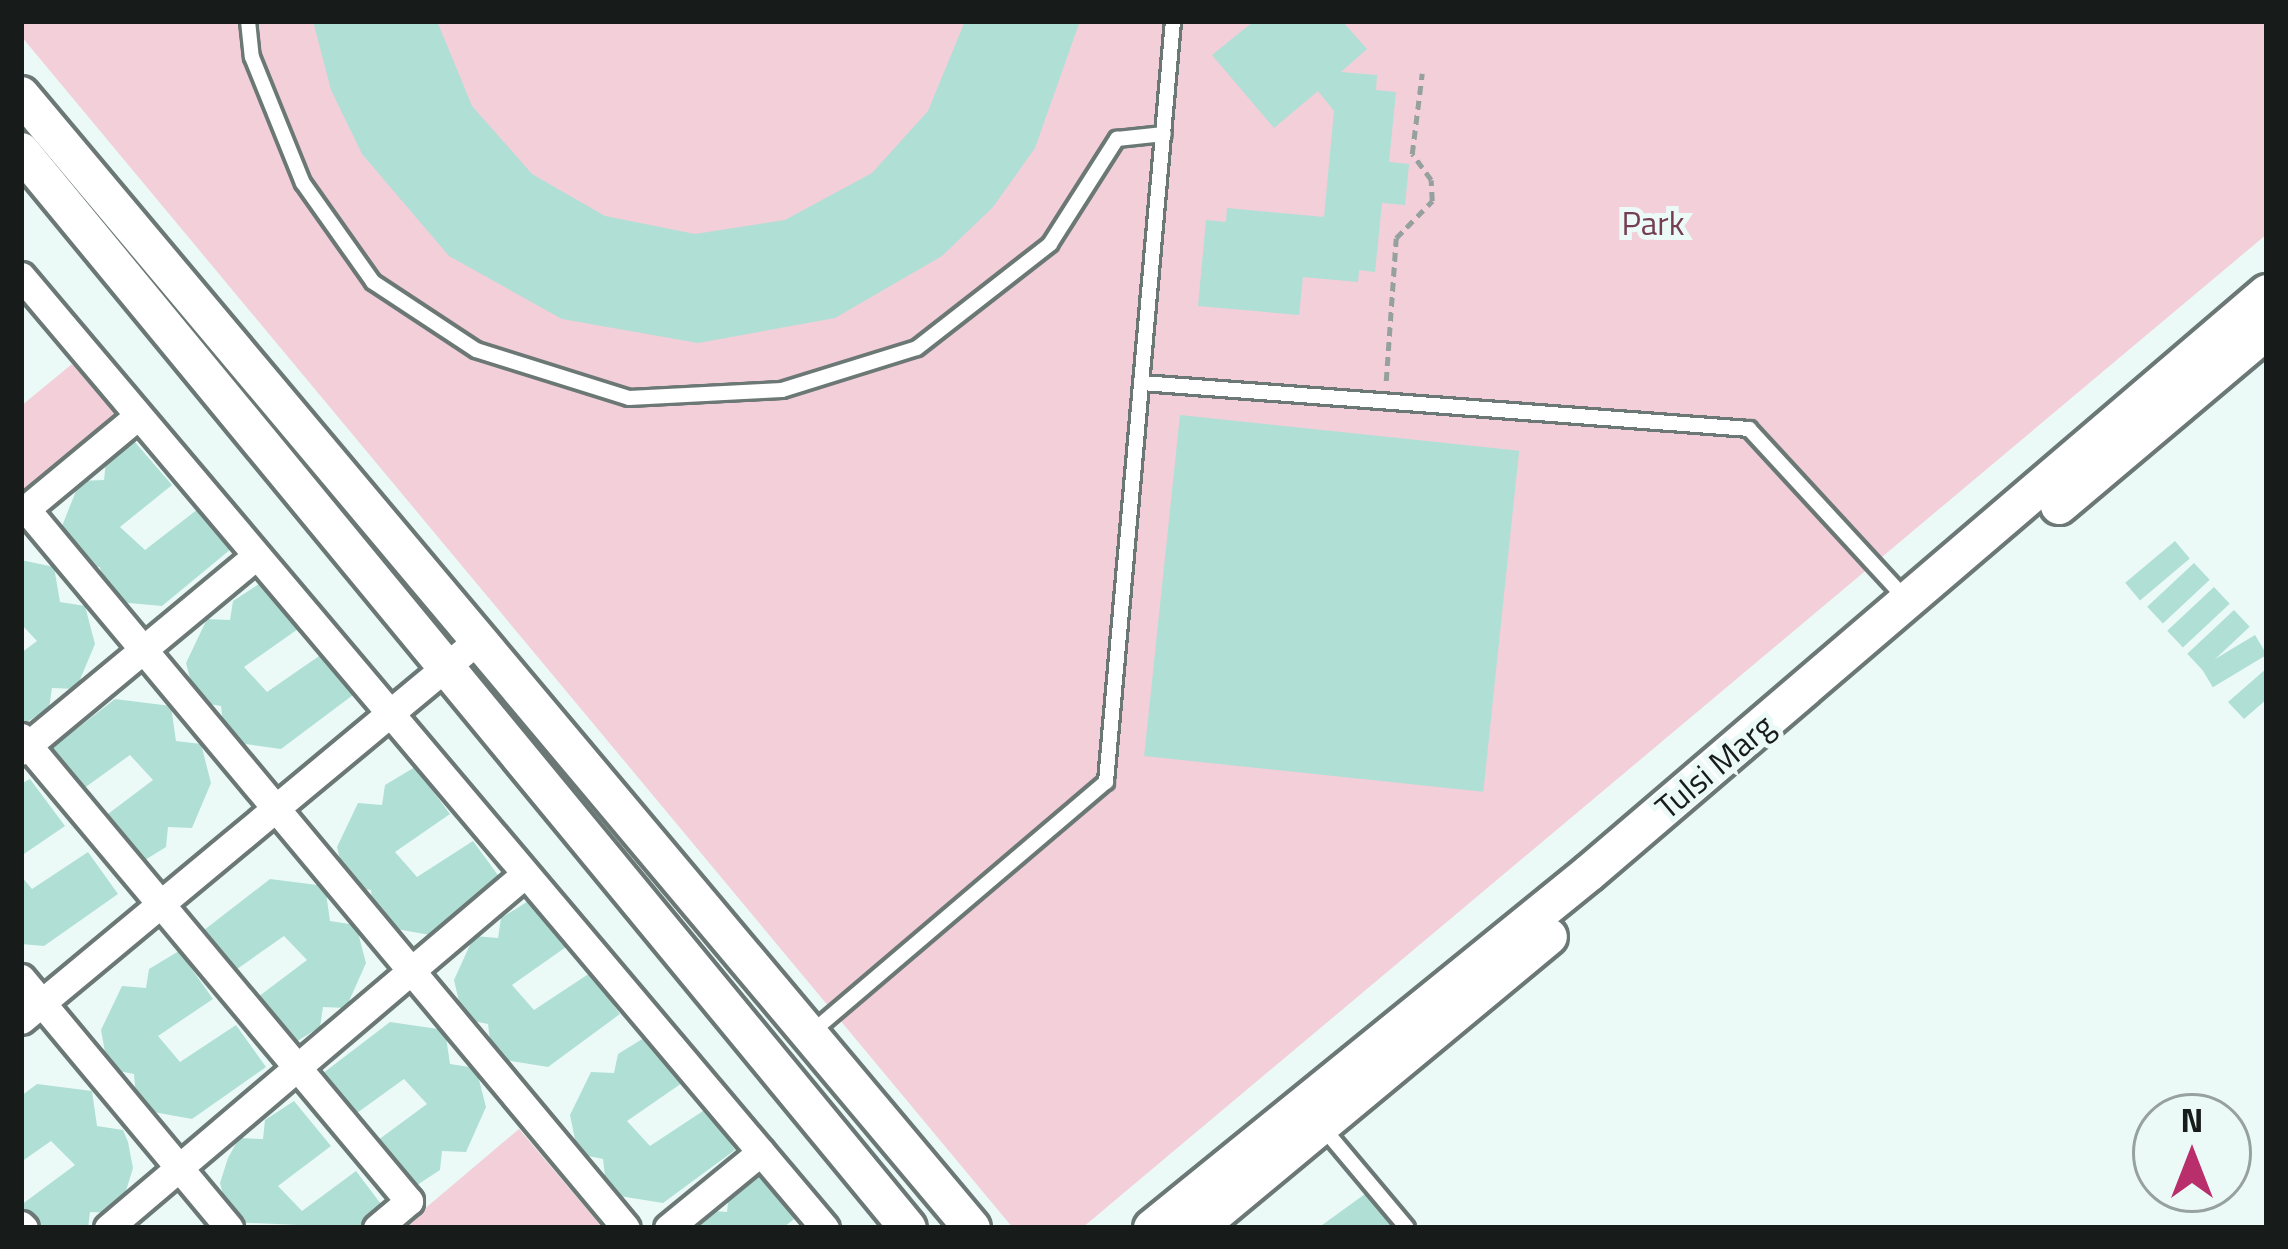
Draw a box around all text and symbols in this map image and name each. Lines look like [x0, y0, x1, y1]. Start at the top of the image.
park label: Park [1621, 204, 1685, 244]
street label: Tulsi Marg [1648, 706, 1782, 828]
north arrow [2132, 1093, 2252, 1213]
text: N [2181, 1095, 2203, 1145]

